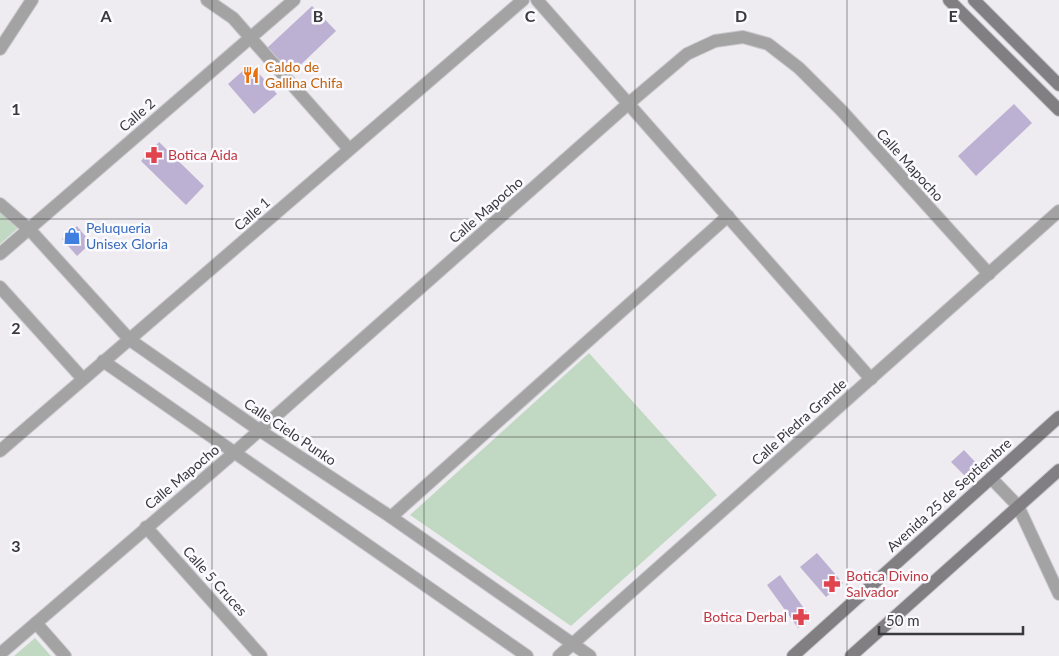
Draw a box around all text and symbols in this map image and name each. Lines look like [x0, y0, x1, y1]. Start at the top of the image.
text: A [99, 6, 112, 25]
text: B [313, 6, 323, 25]
text: C [525, 6, 536, 25]
text: D [735, 6, 747, 25]
text: E [948, 6, 958, 25]
place label: Caldo de Gallina Chifa [265, 58, 343, 91]
restaurant icon: Caldo de Gallina Chifa [241, 65, 261, 85]
street label: Calle 2 [115, 94, 158, 135]
text: 1 [11, 99, 21, 118]
street label: Calle Mapocho [873, 125, 947, 205]
pharmacy icon: Botica Aida [144, 145, 164, 165]
place label: Botica Aida [168, 146, 238, 163]
street label: Calle Mapocho [445, 173, 526, 246]
street label: Calle 1 [230, 193, 273, 234]
place label: Peluqueria Unisex Gloria [86, 219, 168, 252]
shop icon: Peluqueria Unisex Gloria [62, 226, 82, 246]
text: 2 [11, 318, 21, 337]
street label: Calle Piedra Grande [748, 375, 849, 469]
street label: Calle Cielo Punko [241, 394, 340, 469]
street label: Avenida 25 de Septiembre [883, 434, 1014, 555]
street label: Calle Mapocho [141, 441, 222, 513]
text: 3 [11, 536, 21, 555]
street label: Calle 5 Cruces [180, 542, 251, 619]
place label: Botica Divino Salvador [846, 567, 929, 600]
pharmacy icon: Botica Divino Salvador [822, 574, 842, 594]
scale bar [879, 604, 1023, 636]
pharmacy icon: Botica Derbal [791, 607, 811, 627]
place label: Botica Derbal [703, 608, 787, 625]
text: 50 m [886, 611, 920, 629]

